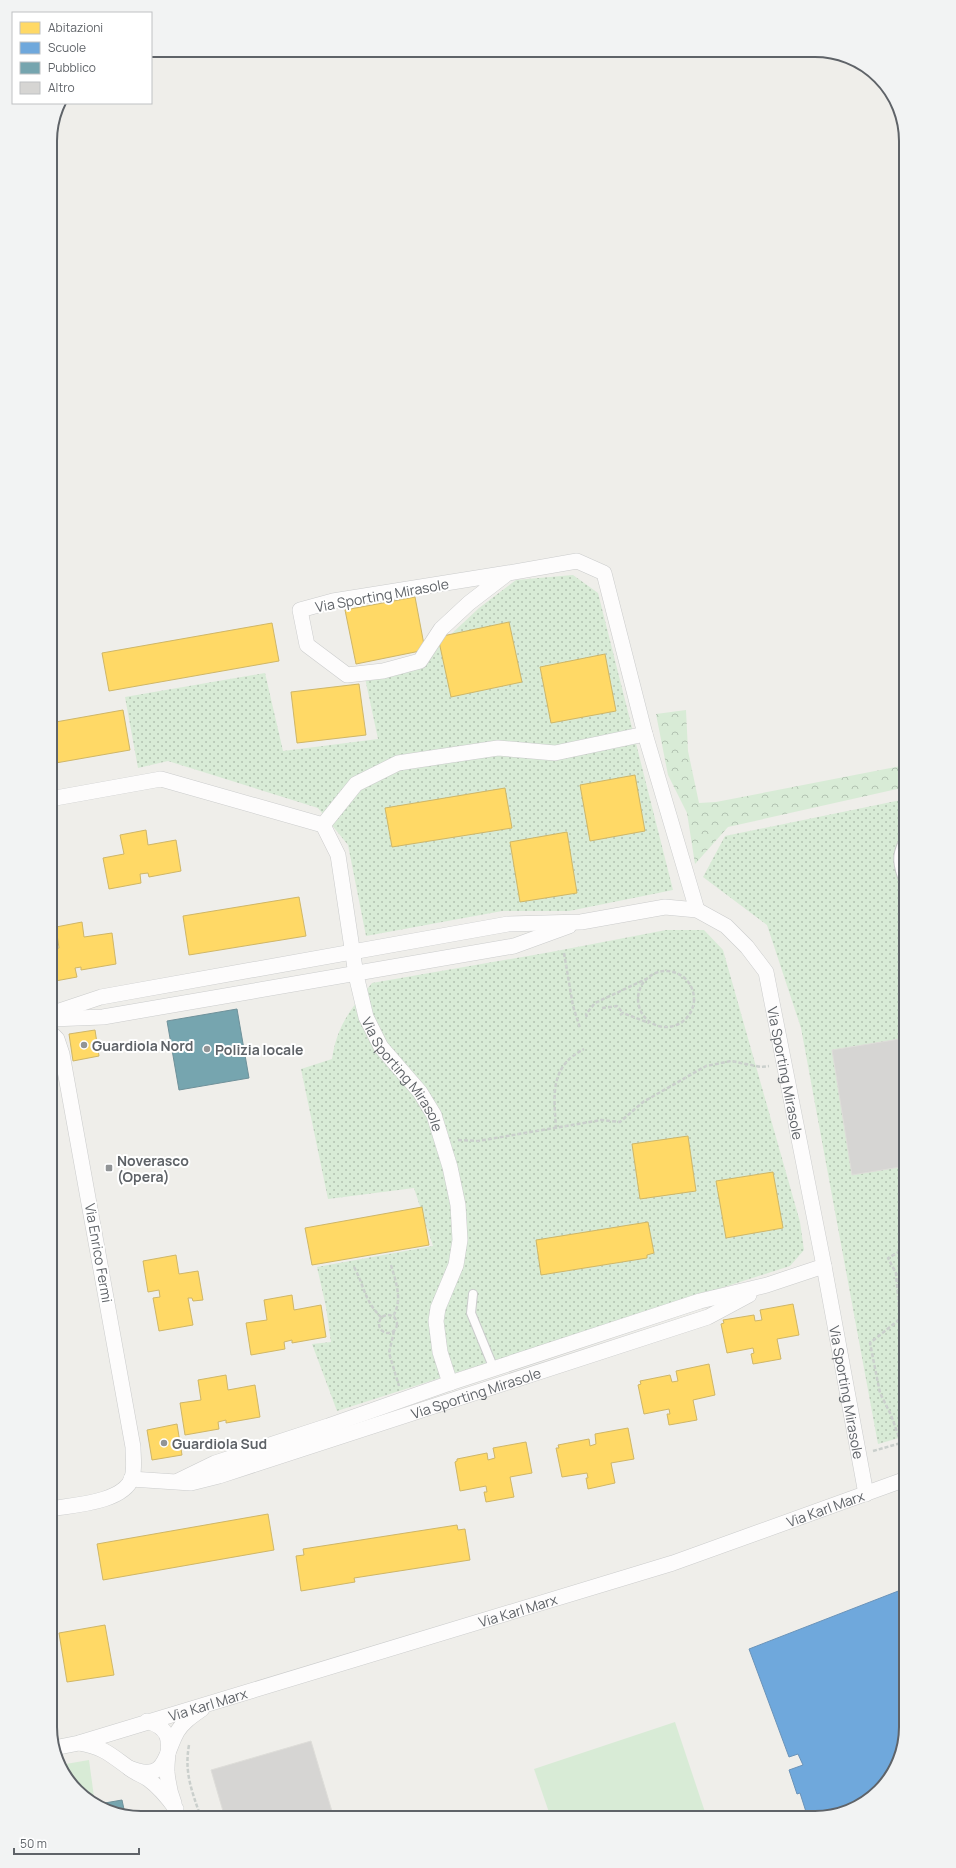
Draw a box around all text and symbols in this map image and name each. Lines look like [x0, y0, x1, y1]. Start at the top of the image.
legend [12, 12, 152, 104]
text: Abitazioni [48, 19, 103, 36]
text: Scuole [48, 39, 86, 56]
text: Pubblico [48, 59, 96, 76]
text: Altro [48, 79, 75, 96]
street label: Via Sporting Mirasole [314, 574, 450, 616]
street label: Via Sporting Mirasole [764, 1005, 808, 1141]
street label: Via Sporting Mirasole [358, 1014, 448, 1133]
place label: Guardiola Nord [92, 1036, 193, 1055]
marker: Guardiola Nord [79, 1040, 89, 1050]
place label: Polizia locale [215, 1040, 304, 1059]
marker: Polizia locale [202, 1044, 212, 1054]
place label: Noverasco (Opera) [117, 1151, 189, 1186]
marker: Noverasco (Opera) [104, 1163, 114, 1173]
street label: Via Enrico Fermi [81, 1202, 117, 1304]
street label: Via Sporting Mirasole [826, 1324, 869, 1461]
street label: Via Sporting Mirasole [408, 1363, 543, 1422]
place label: Guardiola Sud [172, 1434, 267, 1453]
marker: Guardiola Sud [159, 1438, 169, 1448]
street label: Via Karl Marx [784, 1485, 867, 1531]
street label: Via Karl Marx [476, 1589, 560, 1631]
street label: Via Karl Marx [166, 1683, 250, 1725]
scale bar [14, 1830, 139, 1856]
text: 50 m [20, 1835, 47, 1852]

